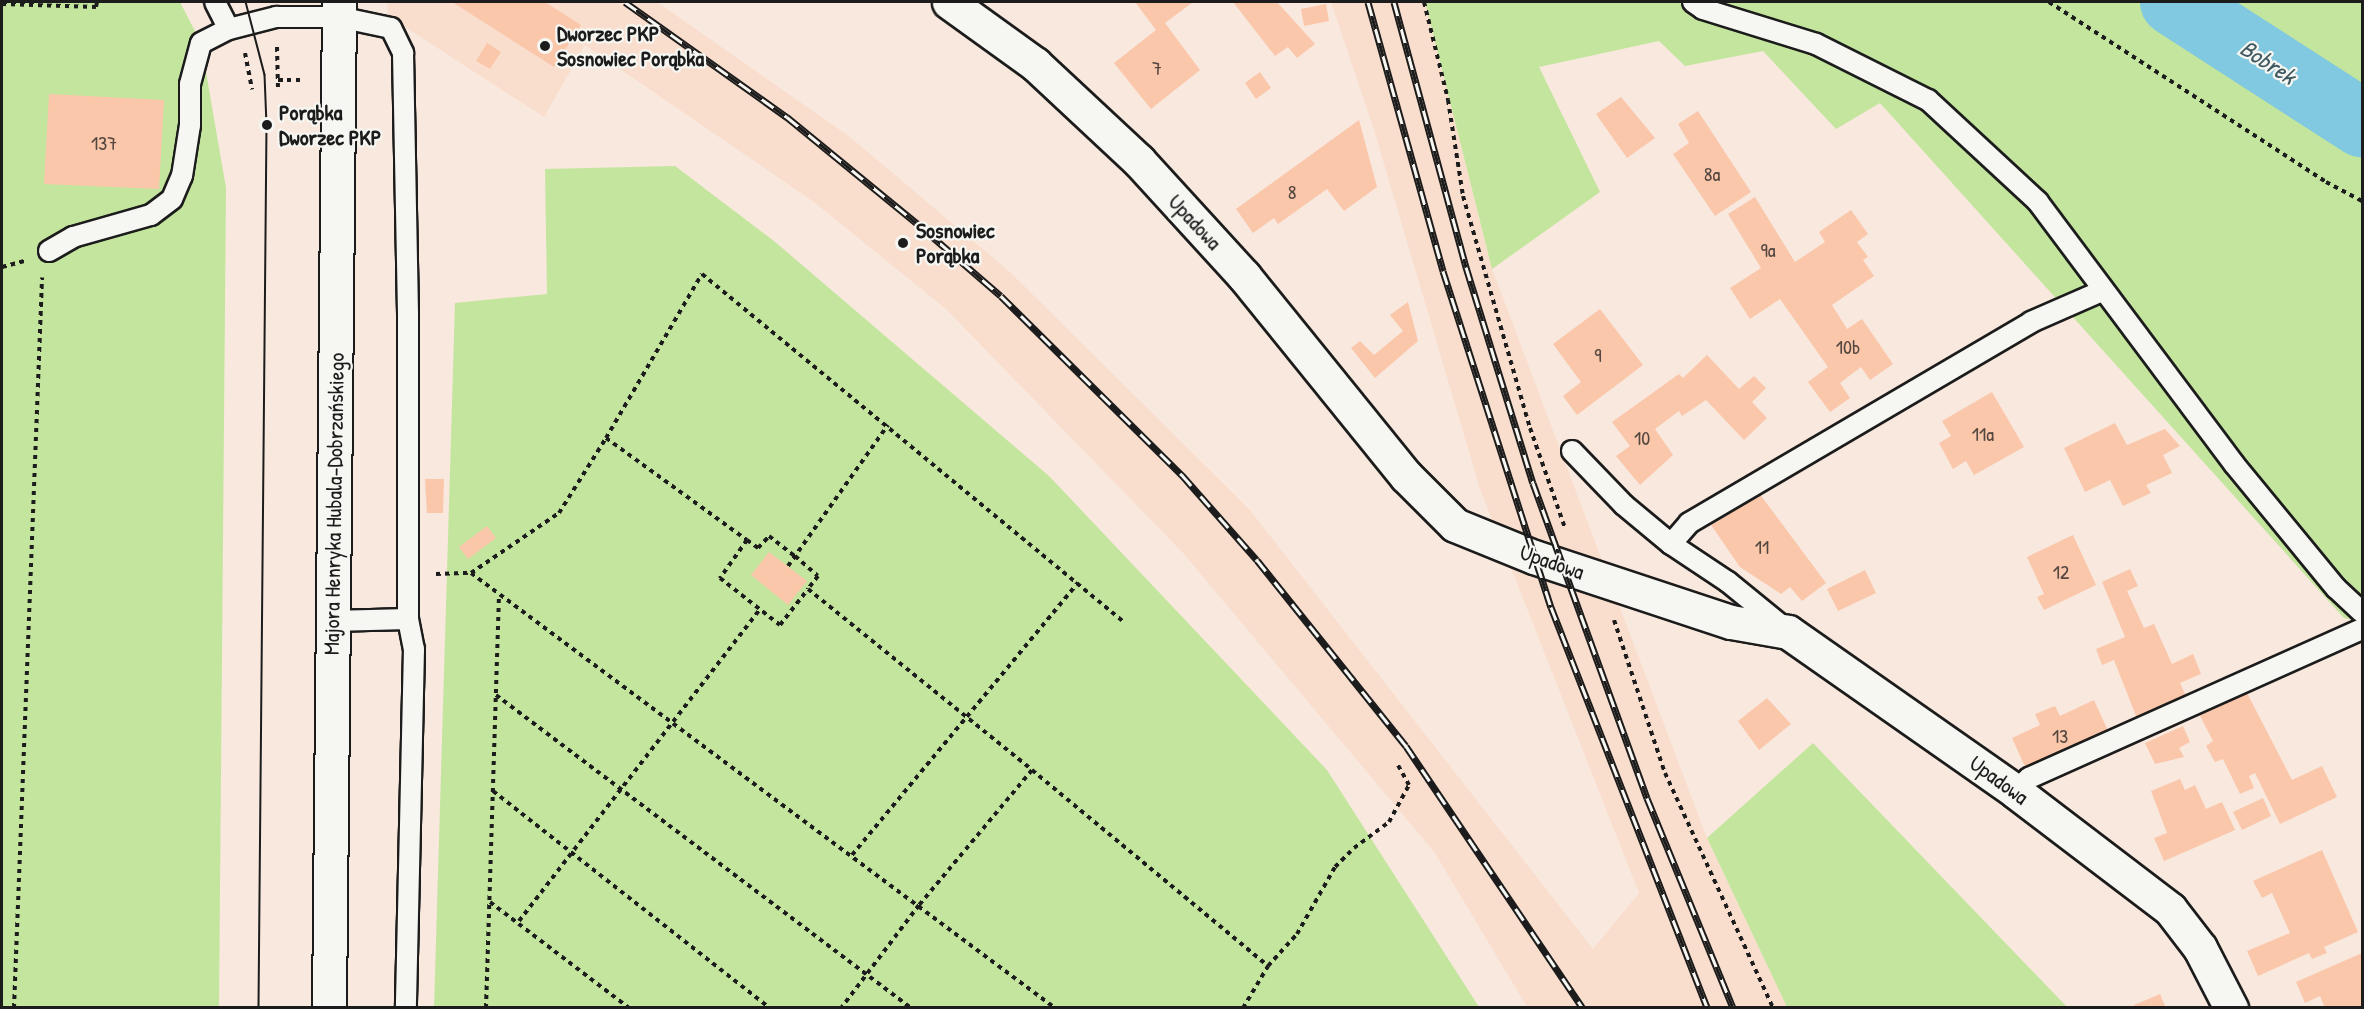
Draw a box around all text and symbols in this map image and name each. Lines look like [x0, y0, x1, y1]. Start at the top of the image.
place label: Dworzec PKP Sosnowiec Porąbka [557, 20, 704, 72]
water label: Bobrek [2235, 33, 2301, 91]
marker: Dworzec PKP Sosnowiec Porąbka [538, 39, 552, 53]
house number: 7 [1152, 55, 1162, 79]
place label: Porąbka Dworzec PKP [279, 99, 381, 150]
marker: Porąbka Dworzec PKP [260, 118, 274, 132]
house number: 137 [91, 130, 117, 154]
house number: 8a [1704, 161, 1720, 185]
house number: 8 [1288, 179, 1296, 203]
street label: Upadowa [1163, 189, 1227, 255]
place label: Sosnowiec Porąbka [916, 217, 995, 268]
marker: Sosnowiec Porąbka [894, 234, 912, 252]
house number: 9a [1760, 237, 1776, 261]
house number: 10b [1836, 334, 1860, 358]
house number: 9 [1594, 342, 1602, 366]
street label: Majora Henryka Hubala-Dobrzańskiego [318, 353, 350, 655]
house number: 11a [1972, 421, 1994, 445]
house number: 10 [1634, 425, 1650, 449]
house number: 11 [1755, 534, 1769, 558]
street label: Upadowa [1516, 539, 1588, 585]
house number: 12 [2053, 559, 2069, 583]
house number: 13 [2052, 723, 2068, 747]
street label: Upadowa [1964, 750, 2034, 810]

